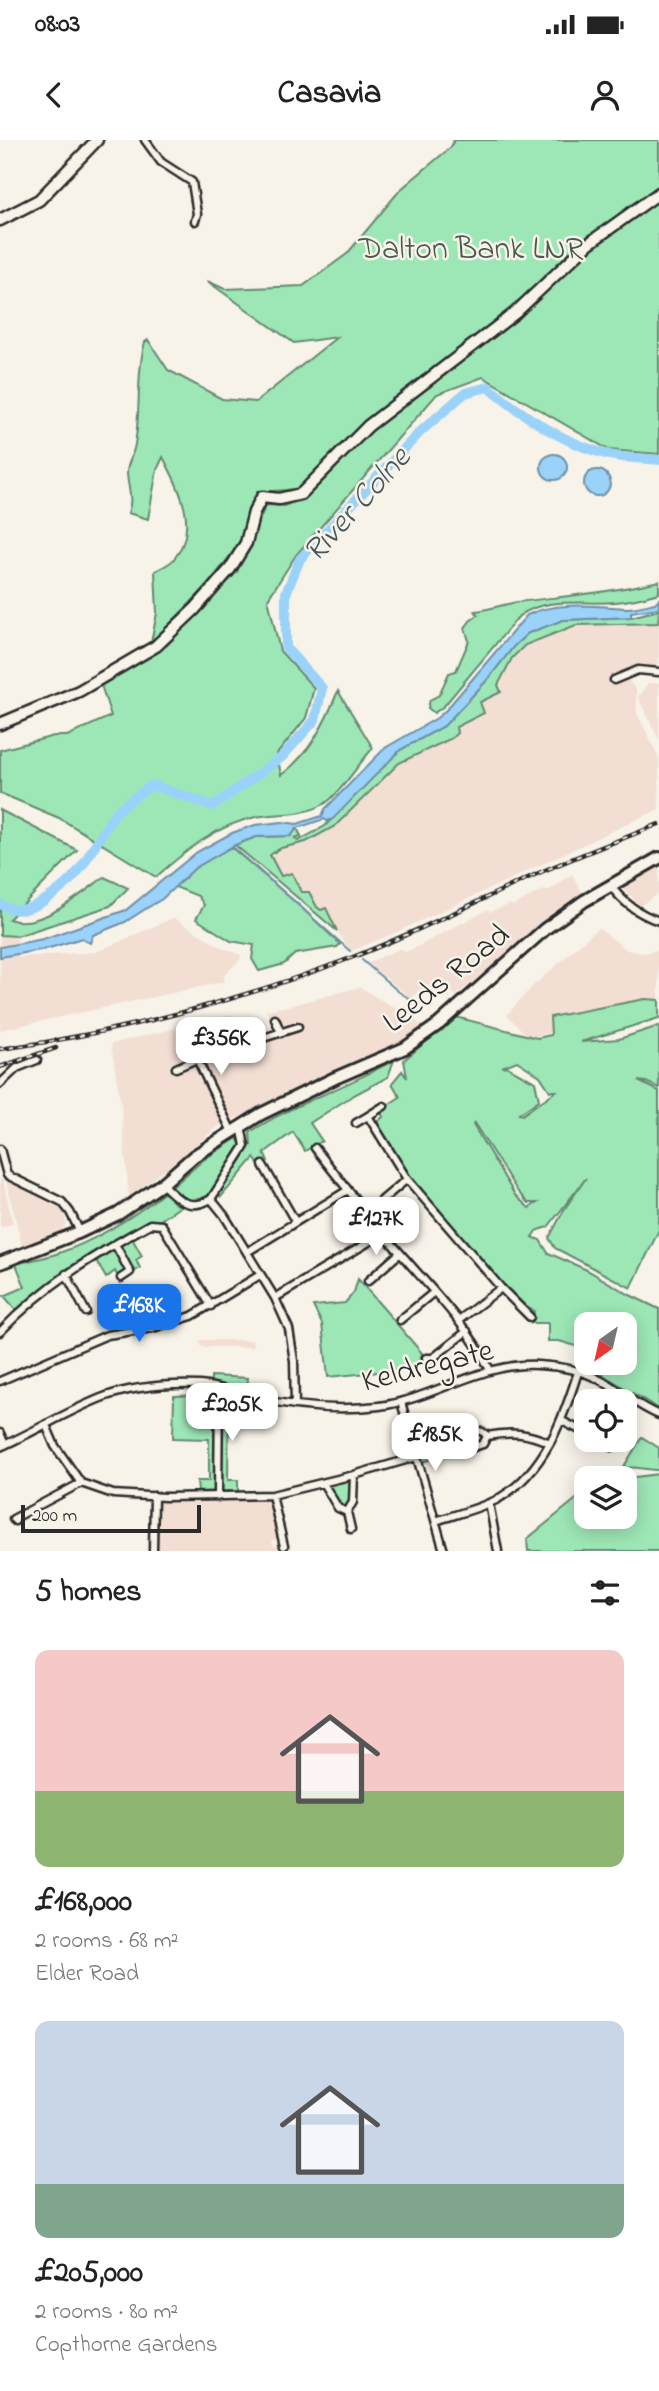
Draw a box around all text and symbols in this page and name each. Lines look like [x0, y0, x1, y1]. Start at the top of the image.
text: 08:03 [35, 6, 80, 44]
text: Casavia [278, 71, 381, 118]
icon: back [35, 76, 73, 114]
icon: person [586, 76, 624, 114]
park label: Dalton Bank LNR [357, 227, 584, 274]
water label: River Colne [293, 436, 424, 575]
street label: Leeds Road [373, 913, 521, 1046]
pin: £356K [172, 1018, 270, 1077]
text: £356K [192, 1023, 250, 1056]
pin: £127K [327, 1198, 425, 1257]
text: £127K [349, 1203, 403, 1236]
pin: £168K [90, 1284, 188, 1344]
text: £168K [113, 1290, 165, 1323]
north arrow [574, 1312, 637, 1376]
map controls [574, 1312, 637, 1529]
street label: Keldregate [357, 1328, 499, 1406]
pin: £205K [183, 1384, 281, 1443]
text: £205K [202, 1389, 262, 1422]
button: locate [574, 1389, 637, 1452]
pin: £185K [386, 1414, 484, 1473]
text: £185K [408, 1419, 462, 1452]
button: layers [574, 1466, 637, 1529]
scale bar [21, 1502, 201, 1534]
text: 200 m [32, 1503, 77, 1530]
text: 5 homes [35, 1571, 142, 1615]
icon: filters [586, 1574, 624, 1612]
icon: home [267, 1696, 393, 1822]
text: £168,000 [35, 1881, 132, 1925]
text: 2 rooms · 68 m² [35, 1925, 178, 1958]
text: Elder Road [35, 1958, 139, 1991]
icon: home [267, 2067, 393, 2193]
text: £205,000 [35, 2252, 143, 2296]
text: 2 rooms · 80 m² [35, 2296, 178, 2329]
text: Copthorne Gardens [35, 2329, 217, 2362]

